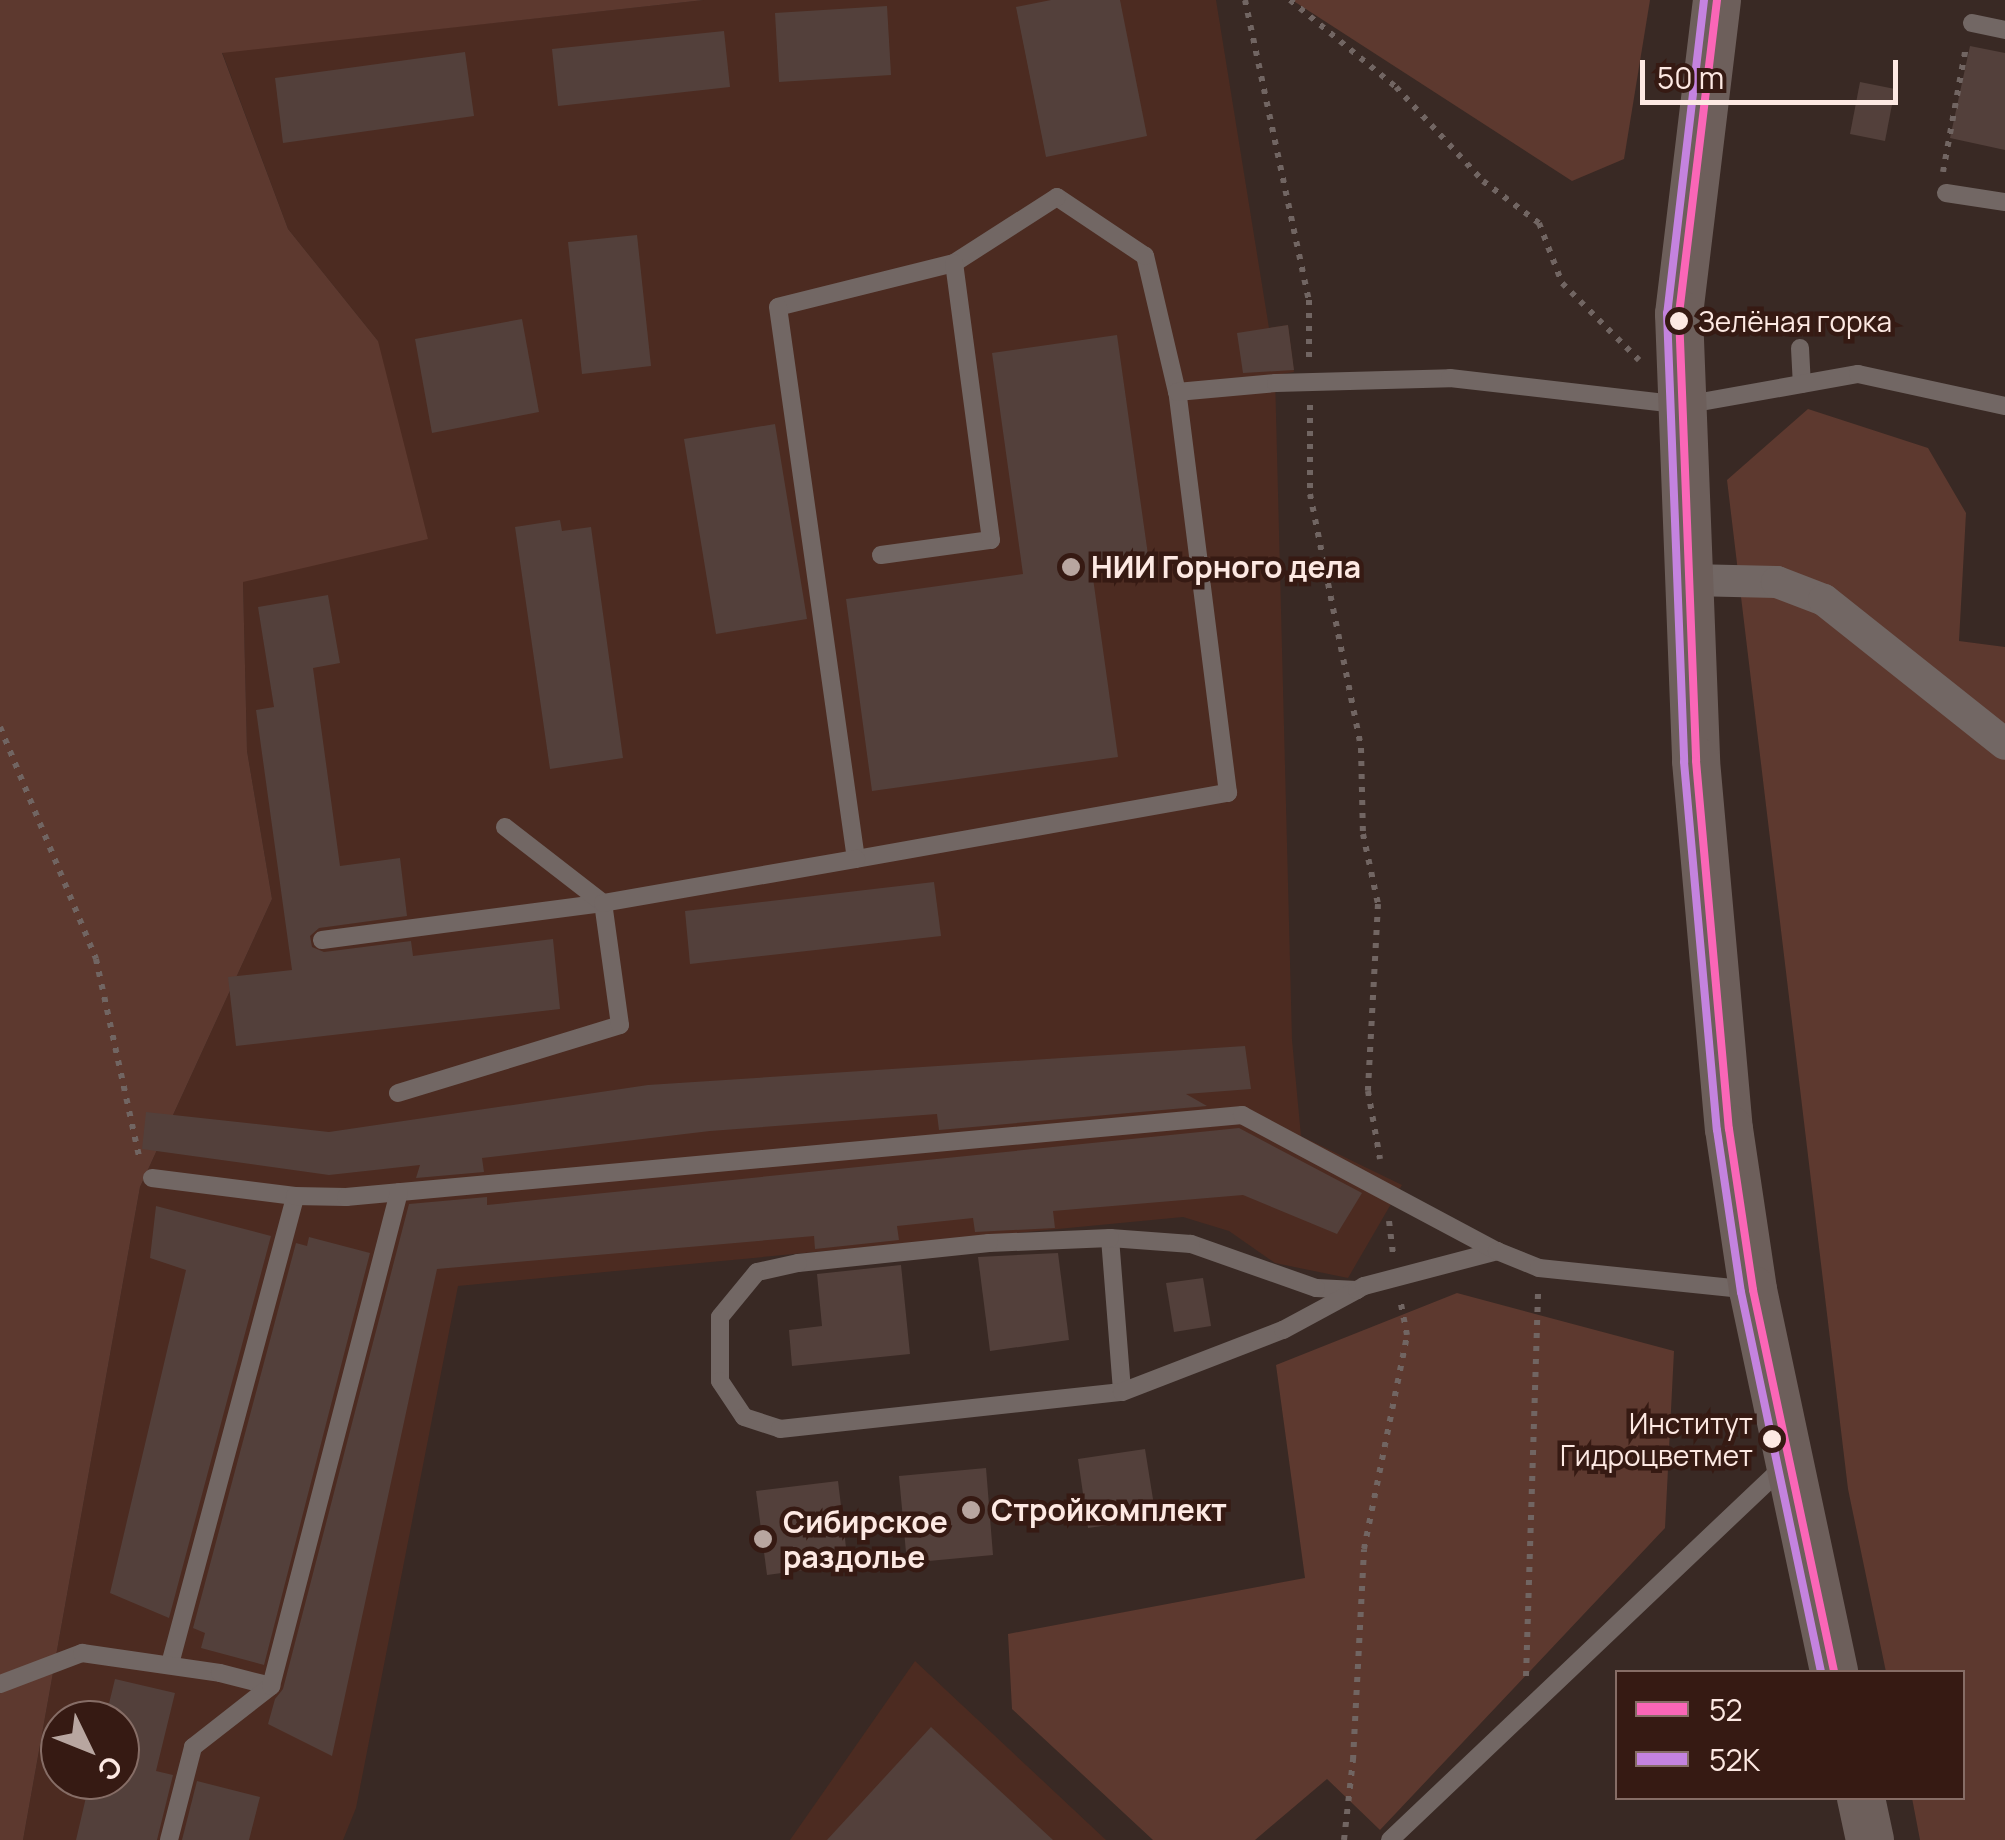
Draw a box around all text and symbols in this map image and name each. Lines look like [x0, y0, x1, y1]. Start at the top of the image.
scale bar [1645, 40, 1902, 102]
text: 50 m [1657, 57, 1724, 98]
place label: Зелёная горка [1698, 304, 1892, 338]
marker: Зелёная горка [1669, 311, 1689, 331]
place label: НИИ Горного дела [1091, 549, 1361, 585]
marker: НИИ Горного дела [1060, 556, 1082, 578]
place label: Институт Гидроцветмет [1560, 1406, 1753, 1472]
marker: Институт Гидроцветмет [1762, 1429, 1782, 1449]
place label: Стройкомплект [991, 1492, 1227, 1528]
marker: Стройкомплект [960, 1499, 982, 1521]
place label: Сибирское раздолье [783, 1504, 948, 1574]
marker: Сибирское раздолье [752, 1528, 774, 1550]
legend [1615, 1670, 1965, 1800]
text: 52 [1709, 1689, 1743, 1730]
north arrow [40, 1700, 140, 1800]
text: 52К [1709, 1739, 1760, 1780]
text: С [90, 1749, 131, 1790]

